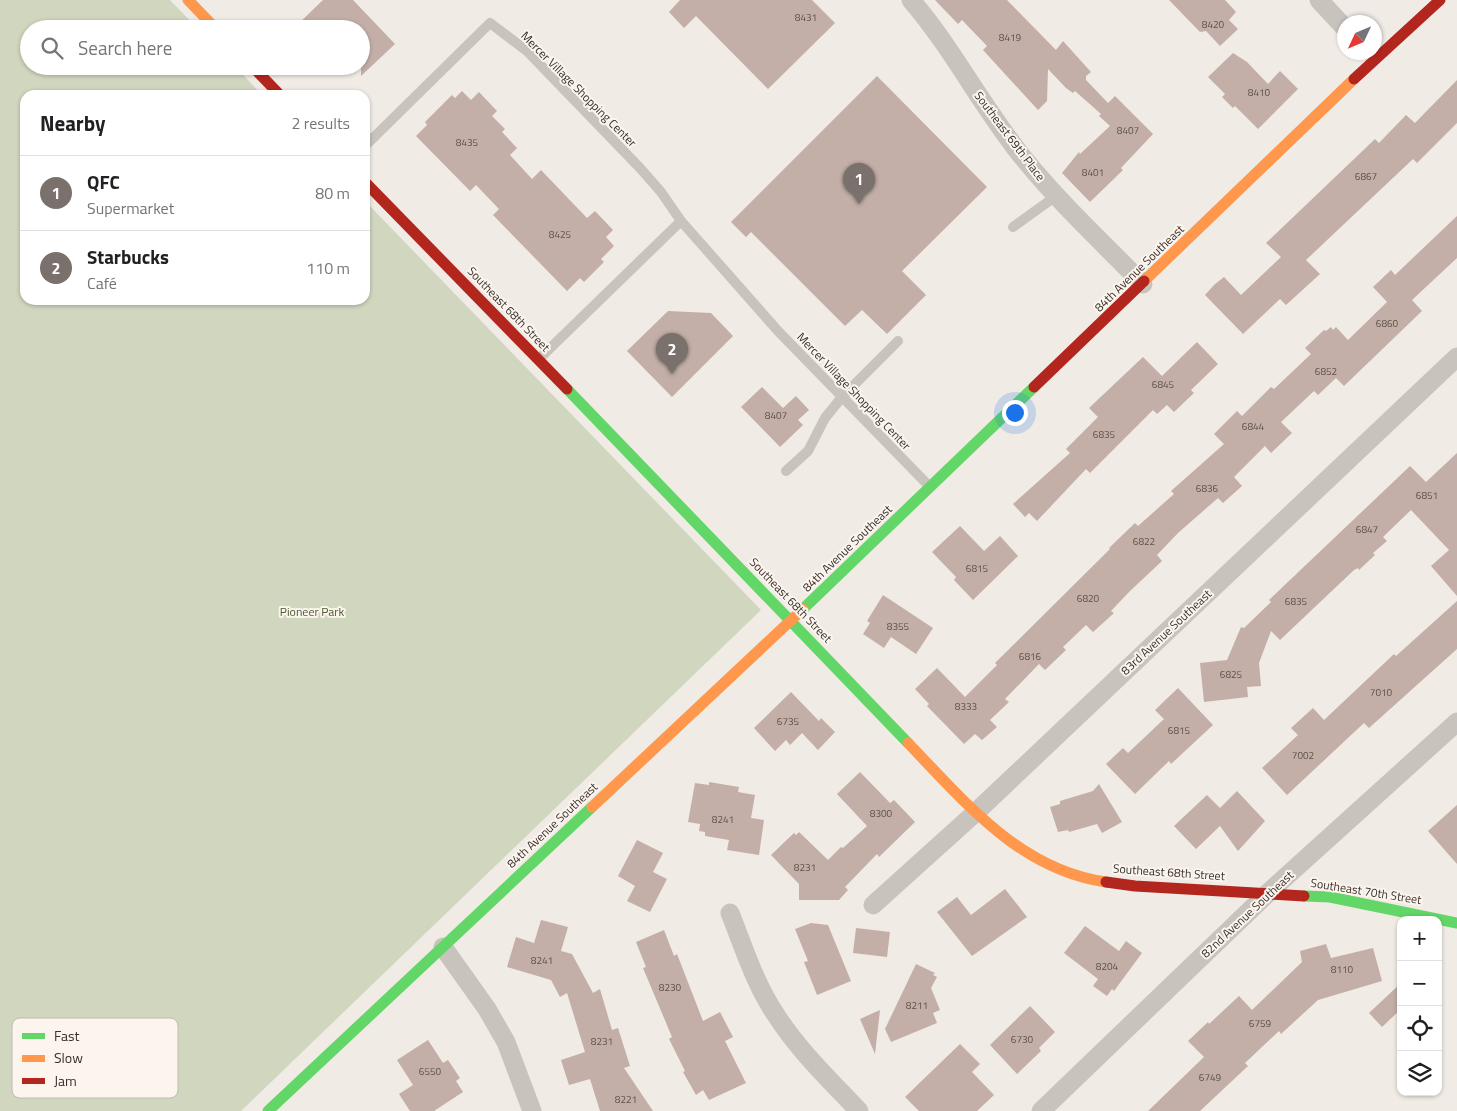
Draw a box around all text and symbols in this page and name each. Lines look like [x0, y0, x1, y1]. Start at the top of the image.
house number: 8431 [795, 10, 817, 25]
north arrow [1337, 15, 1382, 60]
house number: 8420 [1202, 17, 1225, 32]
search box [20, 20, 370, 75]
street label: Mercer Village Shopping Center [517, 27, 641, 151]
house number: 8419 [999, 30, 1022, 45]
text: Search here [78, 33, 172, 62]
icon: search [38, 34, 66, 62]
house number: 8410 [1248, 85, 1271, 100]
street label: Southeast 69th Place [970, 87, 1050, 185]
text: Nearby [40, 107, 105, 139]
text: 2 results [291, 111, 350, 135]
house number: 8407 [1117, 123, 1139, 138]
house number: 8435 [456, 135, 479, 150]
pin: 1 [843, 163, 875, 204]
house number: 8401 [1082, 165, 1104, 180]
text: QFC [87, 167, 120, 196]
house number: 6867 [1355, 169, 1377, 184]
text: 1 [52, 181, 60, 205]
text: 80 m [315, 181, 350, 205]
text: Supermarket [87, 196, 174, 220]
street label: 84th Avenue Southeast [1090, 219, 1189, 316]
house number: 8425 [549, 227, 572, 242]
text: Starbucks [87, 242, 169, 271]
text: 2 [52, 256, 60, 280]
text: 110 m [306, 256, 350, 280]
street label: Southeast 68th Street [463, 262, 555, 356]
text: Café [87, 271, 117, 295]
house number: 6860 [1376, 316, 1399, 331]
street label: Mercer Village Shopping Center [793, 328, 915, 454]
pin: 2 [656, 333, 688, 374]
house number: 6852 [1315, 364, 1337, 379]
house number: 6845 [1152, 377, 1175, 392]
your location [1002, 400, 1028, 426]
house number: 8407 [765, 408, 787, 423]
house number: 6844 [1242, 419, 1265, 434]
house number: 6835 [1093, 427, 1116, 442]
house number: 6836 [1196, 481, 1219, 496]
house number: 6851 [1416, 488, 1438, 503]
street label: 84th Avenue Southeast [798, 499, 897, 596]
house number: 6847 [1356, 522, 1378, 537]
house number: 6822 [1133, 534, 1155, 549]
street label: Southeast 68th Street [745, 553, 837, 647]
house number: 6815 [966, 561, 989, 576]
street label: 83rd Avenue Southeast [1116, 584, 1216, 679]
house number: 6820 [1077, 591, 1100, 606]
house number: 6835 [1285, 594, 1308, 609]
park label: Pioneer Park [280, 602, 344, 621]
house number: 8355 [887, 619, 910, 634]
house number: 6816 [1019, 649, 1042, 664]
house number: 6825 [1220, 667, 1243, 682]
house number: 7010 [1370, 685, 1393, 700]
house number: 8333 [955, 699, 977, 714]
house number: 6735 [777, 714, 800, 729]
house number: 6815 [1168, 723, 1191, 738]
house number: 7002 [1292, 748, 1314, 763]
street label: 84th Avenue Southeast [502, 777, 602, 872]
house number: 8300 [870, 806, 893, 821]
house number: 8241 [712, 812, 734, 827]
street label: Southeast 68th Street [1112, 859, 1226, 885]
house number: 8231 [794, 860, 816, 875]
street label: 82nd Avenue Southeast [1196, 865, 1298, 962]
street label: Southeast 70th Street [1309, 873, 1424, 909]
map controls [1397, 916, 1442, 1096]
button: + [1397, 916, 1442, 961]
house number: 8241 [531, 953, 553, 968]
house number: 8204 [1096, 959, 1119, 974]
button: − [1397, 961, 1442, 1006]
house number: 8110 [1331, 962, 1354, 977]
house number: 8230 [659, 980, 682, 995]
house number: 8211 [906, 998, 928, 1013]
button: locate [1397, 1006, 1442, 1051]
house number: 6759 [1249, 1016, 1272, 1031]
legend [12, 1018, 178, 1098]
text: Fast [54, 1025, 79, 1046]
house number: 6730 [1011, 1032, 1034, 1047]
house number: 8231 [591, 1034, 613, 1049]
text: Slow [54, 1047, 83, 1068]
button: layers [1397, 1051, 1442, 1096]
house number: 6550 [419, 1064, 442, 1079]
text: Jam [54, 1070, 77, 1091]
house number: 6749 [1199, 1070, 1222, 1085]
house number: 8221 [615, 1092, 637, 1107]

